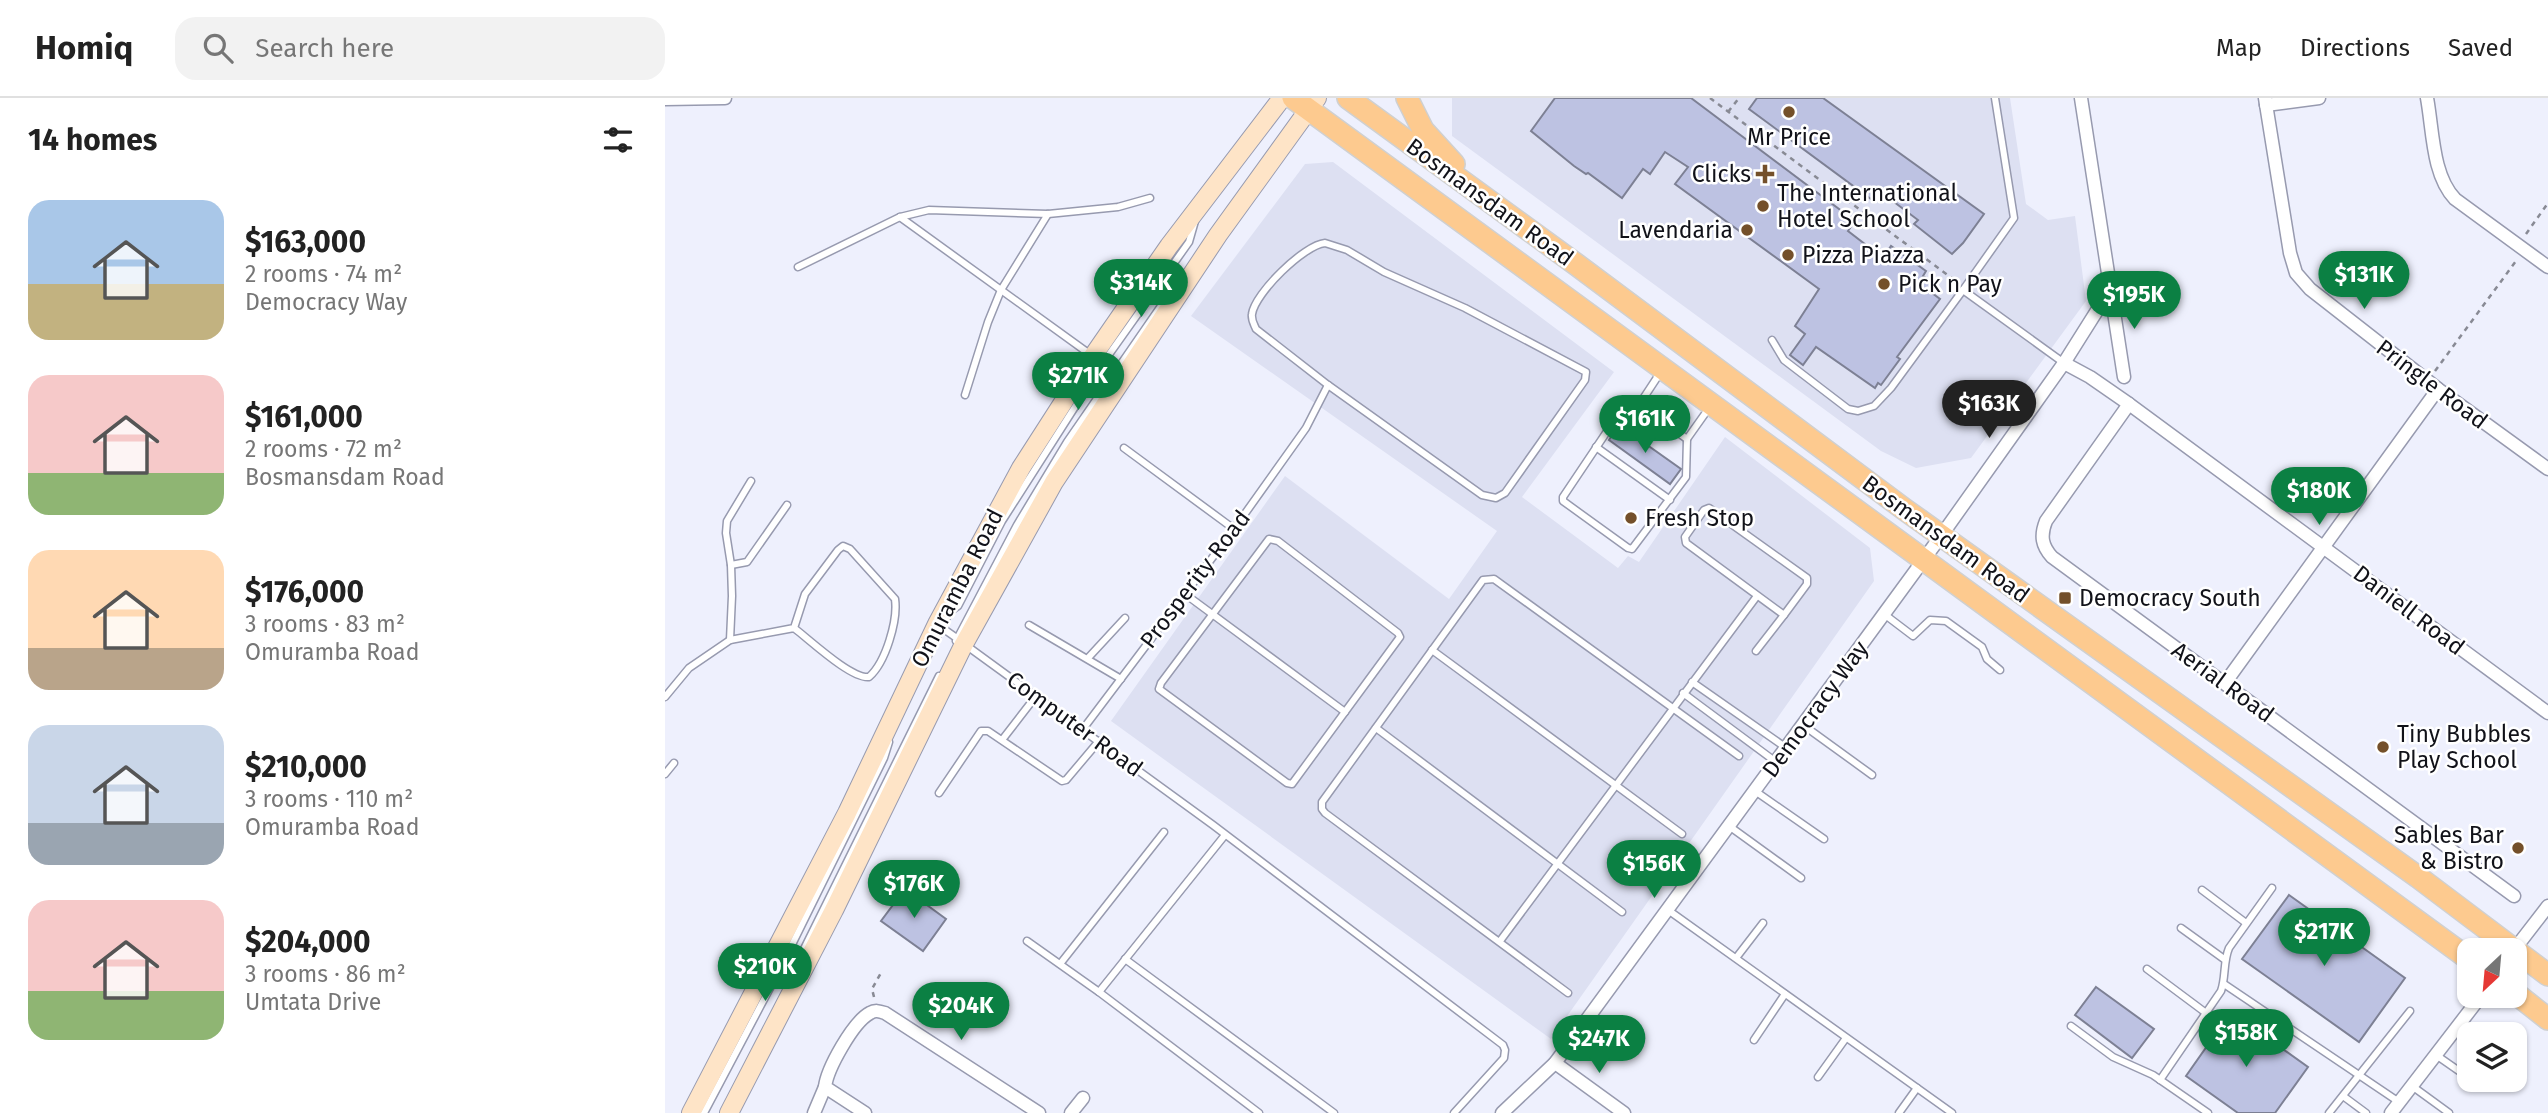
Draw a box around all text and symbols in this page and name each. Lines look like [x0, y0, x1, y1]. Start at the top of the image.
search box [175, 17, 665, 80]
text: Homiq [35, 28, 133, 68]
icon: search [199, 29, 237, 67]
text: Search here [255, 33, 394, 64]
text: Map [2216, 34, 2262, 62]
text: Directions [2300, 34, 2410, 62]
text: Saved [2448, 34, 2513, 62]
marker: Mr Price [1781, 104, 1797, 120]
icon: filters [599, 121, 637, 159]
text: 14 homes [28, 122, 157, 158]
place label: Mr Price [1747, 123, 1831, 151]
street label: Bosmansdam Road [1401, 132, 1579, 272]
place label: Clicks [1692, 160, 1751, 188]
marker: Clicks [1757, 166, 1773, 182]
place label: The International Hotel School [1777, 179, 1958, 233]
marker: The International Hotel School [1755, 198, 1771, 214]
place label: Lavendaria [1618, 216, 1733, 244]
marker: Lavendaria [1739, 222, 1755, 238]
text: $163,000 [245, 224, 366, 260]
icon: home [84, 228, 168, 312]
place label: Pizza Piazza [1802, 241, 1925, 269]
marker: Pizza Piazza [1780, 247, 1796, 263]
pin: $131K [2315, 252, 2413, 311]
text: 2 rooms · 74 m² [245, 260, 402, 288]
pin: $314K [1092, 260, 1190, 319]
text: $131K [2334, 260, 2394, 288]
text: $314K [1110, 268, 1172, 296]
place label: Pick n Pay [1898, 270, 2003, 298]
pin: $195K [2085, 272, 2183, 331]
marker: Pick n Pay [1876, 276, 1892, 292]
text: $195K [2103, 280, 2165, 308]
text: Democracy Way [245, 288, 407, 316]
street label: Pringle Road [2371, 333, 2493, 435]
pin: $271K [1029, 352, 1127, 412]
text: $271K [1048, 361, 1108, 389]
pin: $163K [1940, 380, 2038, 440]
text: $163K [1958, 389, 2020, 417]
pin: $161K [1596, 396, 1694, 455]
text: $161,000 [245, 399, 363, 435]
icon: home [84, 403, 168, 487]
text: $161K [1615, 404, 1675, 432]
text: 2 rooms · 72 m² [245, 435, 402, 463]
text: Bosmansdam Road [245, 463, 445, 491]
pin: $180K [2270, 468, 2368, 527]
street label: Bosmansdam Road [1857, 469, 2035, 609]
text: $180K [2287, 476, 2351, 504]
street label: Omuramba Road [905, 504, 1009, 672]
street label: Prosperity Road [1134, 504, 1256, 654]
place label: Fresh Stop [1645, 504, 1754, 532]
marker: Fresh Stop [1623, 510, 1639, 526]
street label: Daniell Road [2348, 559, 2470, 661]
text: $176,000 [245, 574, 364, 610]
icon: home [84, 578, 168, 662]
place label: Democracy South [2079, 584, 2261, 612]
marker: Democracy South [2057, 590, 2073, 606]
text: 3 rooms · 83 m² [245, 610, 405, 638]
street label: Democracy Way [1756, 635, 1874, 783]
street label: Aerial Road [2167, 636, 2279, 728]
text: Omuramba Road [245, 638, 419, 666]
street label: Computer Road [1002, 665, 1148, 783]
place label: Tiny Bubbles Play School [2397, 720, 2531, 774]
marker: Tiny Bubbles Play School [2375, 739, 2391, 755]
text: $210,000 [245, 749, 367, 785]
icon: home [84, 753, 168, 837]
text: 3 rooms · 110 m² [245, 785, 413, 813]
text: Omuramba Road [245, 813, 419, 841]
place label: Sables Bar & Bistro [2394, 821, 2504, 875]
pin: $156K [1605, 840, 1703, 900]
marker: Sables Bar & Bistro [2510, 840, 2526, 856]
text: $156K [1623, 849, 1685, 877]
pin: $176K [865, 860, 963, 920]
text: $176K [884, 869, 944, 897]
pin: $217K [2275, 908, 2373, 968]
text: $217K [2294, 917, 2354, 945]
text: $204,000 [245, 924, 371, 960]
icon: home [84, 928, 168, 1012]
north arrow [2457, 938, 2527, 1008]
map controls [2457, 938, 2527, 1092]
pin: $210K [716, 944, 814, 1003]
text: $210K [734, 952, 796, 980]
text: 3 rooms · 86 m² [245, 960, 406, 988]
pin: $204K [912, 982, 1010, 1042]
text: Umtata Drive [245, 988, 381, 1016]
text: $204K [928, 991, 994, 1019]
pin: $158K [2197, 1010, 2295, 1069]
pin: $247K [1550, 1016, 1648, 1075]
text: $158K [2215, 1018, 2277, 1046]
button: layers [2457, 1022, 2527, 1092]
text: $247K [1568, 1024, 1630, 1052]

